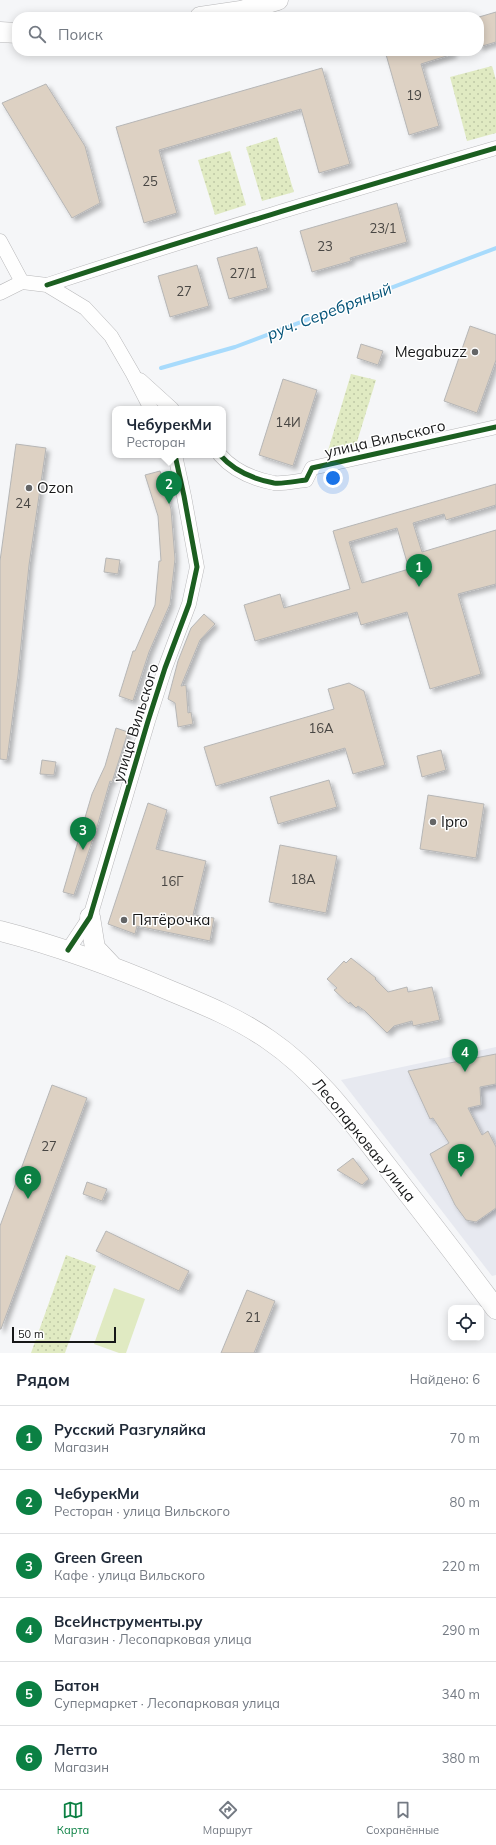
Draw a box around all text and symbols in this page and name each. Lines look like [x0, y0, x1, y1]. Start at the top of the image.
search box [12, 12, 484, 56]
icon: search [26, 23, 48, 45]
text: Поиск [58, 25, 103, 44]
house number: 19 [406, 87, 422, 103]
house number: 25 [142, 173, 158, 189]
house number: 23/1 [369, 220, 397, 236]
house number: 23 [317, 238, 333, 254]
house number: 27/1 [229, 265, 257, 281]
water label: руч. Серебряный [264, 278, 394, 344]
house number: 27 [176, 283, 192, 299]
place label: Megabuzz [395, 342, 467, 361]
marker: Megabuzz [470, 347, 480, 357]
popup [112, 406, 226, 458]
house number: 14И [275, 414, 301, 430]
text: ЧебурекМи [126, 415, 212, 434]
street label: улица Вильского [323, 415, 447, 462]
text: Ресторан [126, 434, 186, 450]
your location [323, 468, 343, 488]
pin: 2 [156, 471, 182, 504]
place label: Ozon [37, 478, 74, 497]
marker: Ozon [24, 483, 34, 493]
house number: 24 [15, 495, 31, 511]
pin: 1 [406, 554, 432, 587]
street label: улица Вильского [108, 661, 163, 785]
house number: 16А [308, 720, 334, 736]
place label: Ipro [441, 812, 468, 831]
pin: 3 [70, 817, 96, 850]
marker: Ipro [428, 817, 438, 827]
house number: 18А [290, 871, 316, 887]
house number: 16Г [161, 873, 184, 889]
place label: Пятёрочка [132, 910, 210, 929]
marker: Пятёрочка [119, 915, 129, 925]
pin: 4 [452, 1039, 478, 1072]
street label: Лесопарковая улица [309, 1074, 420, 1205]
house number: 27 [41, 1138, 57, 1154]
pin: 5 [448, 1144, 474, 1177]
pin: 6 [15, 1166, 41, 1199]
map controls [448, 1305, 484, 1341]
button: locate [448, 1305, 484, 1341]
house number: 21 [245, 1309, 261, 1325]
scale bar [12, 1325, 116, 1344]
text: 50 m [18, 1327, 44, 1341]
text: Рядом [16, 1369, 70, 1390]
text: Найдено: 6 [410, 1371, 480, 1387]
text: Русский Разгуляйка [54, 1420, 206, 1439]
text: 1 [25, 1430, 33, 1446]
text: 70 m [450, 1430, 480, 1446]
text: Магазин [54, 1439, 109, 1455]
text: ЧебурекМи [54, 1484, 139, 1503]
text: 2 [25, 1494, 33, 1510]
text: 80 m [450, 1494, 480, 1510]
text: Ресторан · улица Вильского [54, 1503, 230, 1519]
text: Green Green [54, 1548, 143, 1567]
text: 3 [25, 1558, 33, 1574]
text: 220 m [442, 1558, 480, 1574]
text: Кафе · улица Вильского [54, 1567, 205, 1583]
text: ВсеИнструменты.ру [54, 1612, 203, 1631]
text: 4 [25, 1622, 33, 1638]
text: 290 m [442, 1622, 480, 1638]
text: Магазин · Лесопарковая улица [54, 1631, 252, 1647]
text: Батон [54, 1676, 99, 1695]
text: 5 [25, 1686, 33, 1702]
text: 340 m [442, 1686, 480, 1702]
text: Супермаркет · Лесопарковая улица [54, 1695, 280, 1711]
text: Летто [54, 1740, 98, 1759]
text: 6 [25, 1750, 33, 1766]
text: 380 m [442, 1750, 480, 1766]
text: Магазин [54, 1759, 109, 1775]
tab: Карта [57, 1799, 89, 1837]
tab: Маршрут [203, 1799, 252, 1837]
tab: Сохранённые [366, 1799, 439, 1837]

